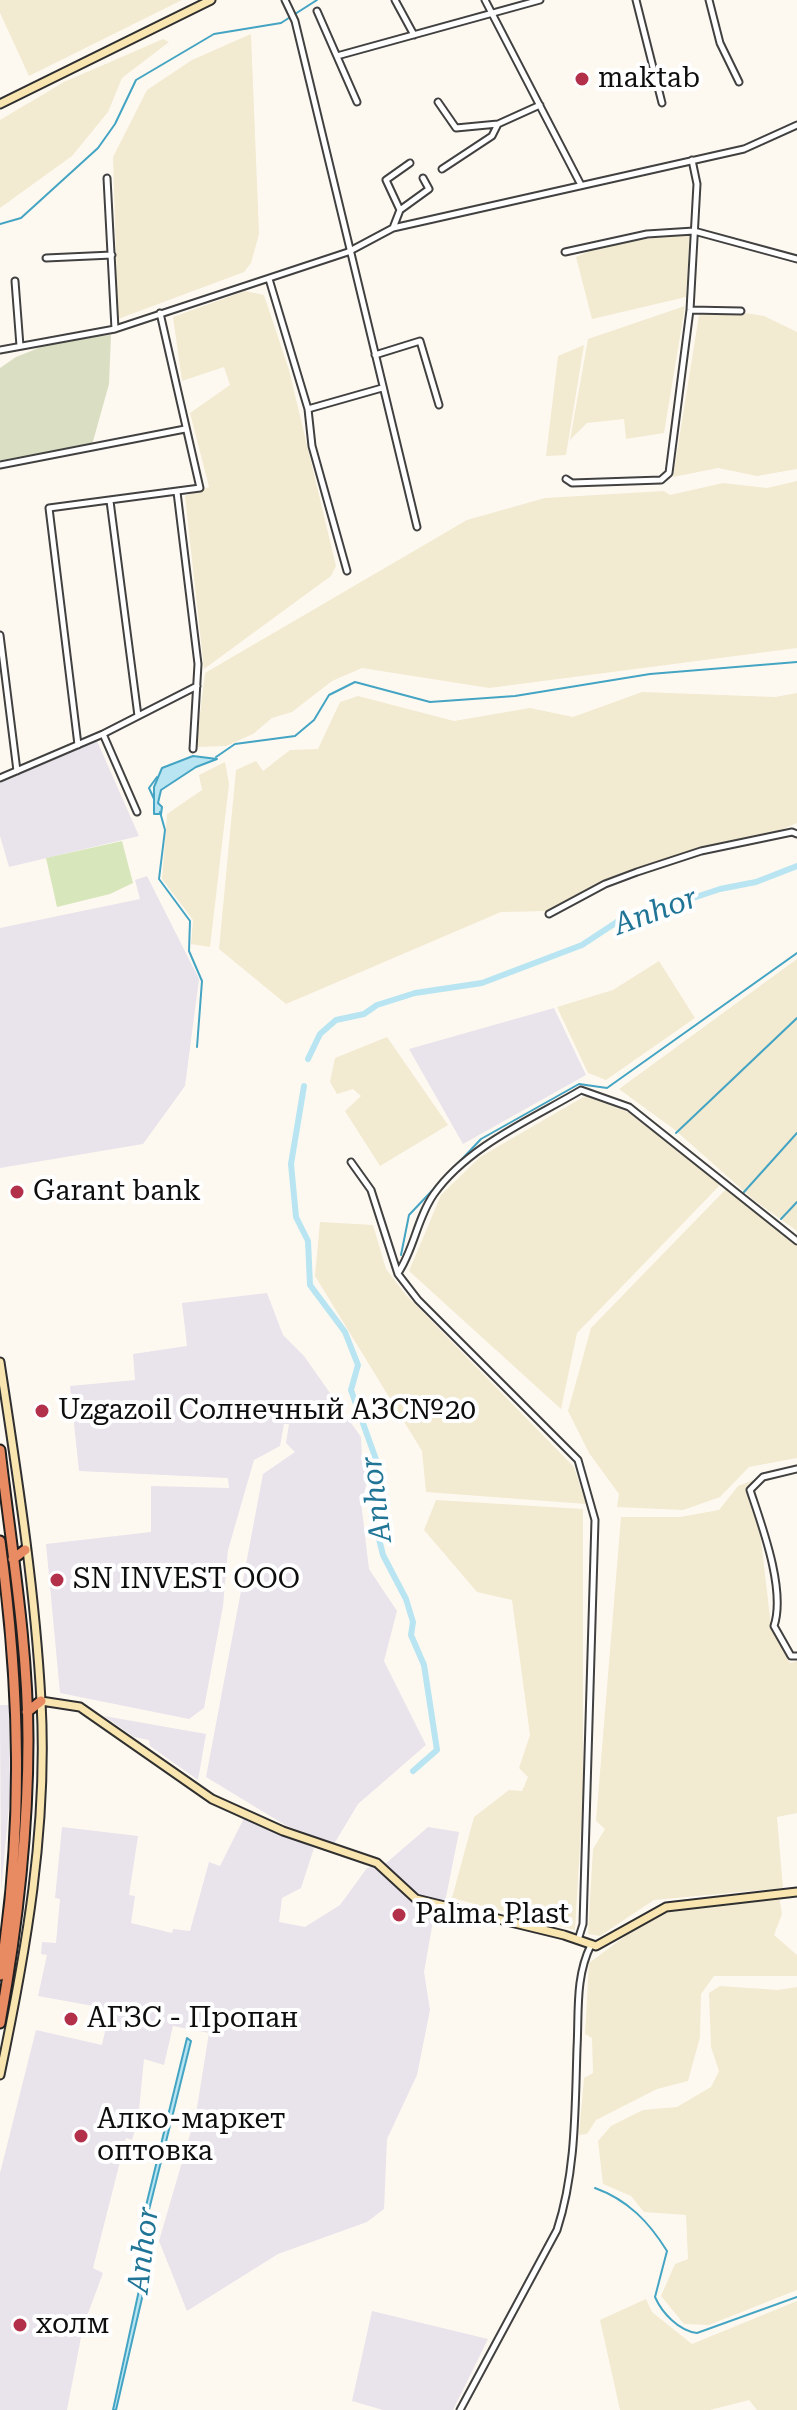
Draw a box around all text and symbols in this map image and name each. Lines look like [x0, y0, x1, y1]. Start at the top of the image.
place label: maktab [598, 62, 700, 96]
marker: maktab [573, 70, 591, 88]
water label: Anhor [609, 880, 703, 944]
place label: Garant bank [33, 1175, 201, 1209]
marker: Garant bank [8, 1183, 26, 1201]
place label: Uzgazoil Солнечный АЗС№20 [58, 1394, 476, 1428]
marker: Uzgazoil Солнечный АЗС№20 [33, 1402, 51, 1420]
water label: Anhor [354, 1454, 400, 1544]
place label: SN INVEST ООО [73, 1563, 300, 1597]
marker: SN INVEST ООО [48, 1571, 66, 1589]
place label: Palma Plast [415, 1898, 569, 1932]
marker: Palma Plast [390, 1906, 408, 1924]
place label: АГЗС - Пропан [87, 2002, 298, 2036]
marker: АГЗС - Пропан [62, 2010, 80, 2028]
place label: Алко-маркет оптовка [97, 2103, 286, 2169]
marker: Алко-маркет оптовка [72, 2127, 90, 2145]
water label: Anhor [121, 2205, 167, 2295]
place label: холм [36, 2308, 110, 2342]
marker: холм [11, 2316, 29, 2334]

